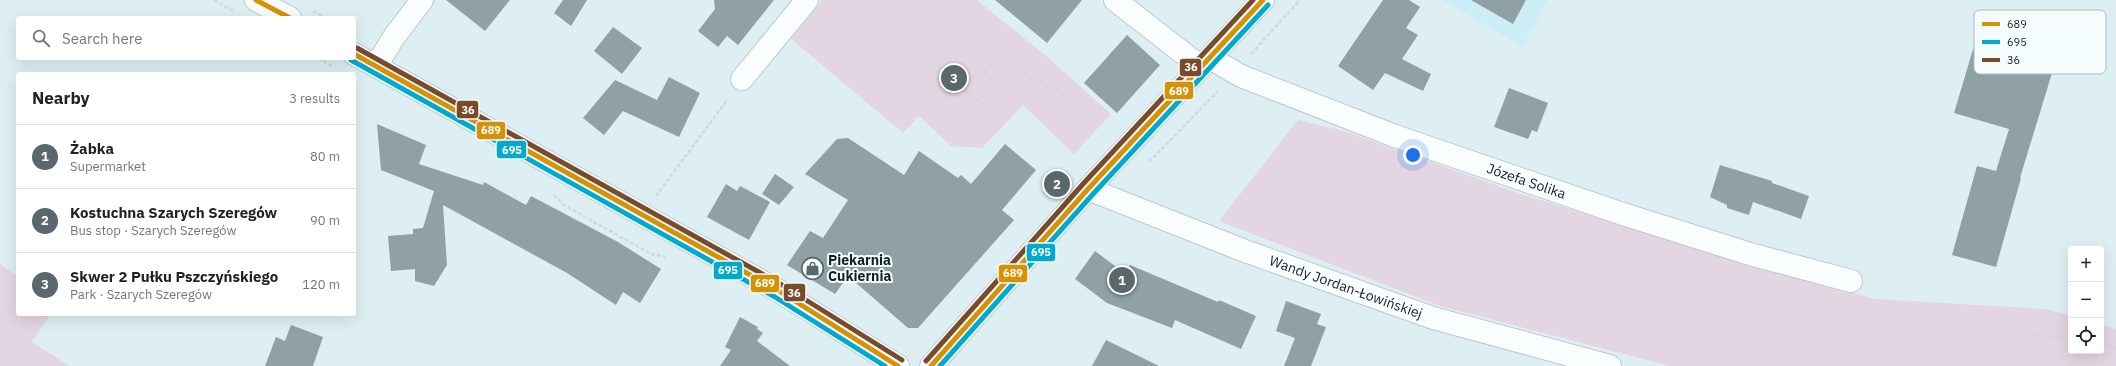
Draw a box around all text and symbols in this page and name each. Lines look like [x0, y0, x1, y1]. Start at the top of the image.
legend [1974, 10, 2106, 74]
search box [16, 16, 356, 60]
text: 689 [2007, 17, 2027, 31]
icon: search [30, 27, 52, 49]
text: Search here [62, 29, 142, 48]
text: 695 [2007, 35, 2027, 49]
text: 36 [2007, 53, 2020, 67]
line badge: 36 [1179, 58, 1202, 77]
text: 36 [1184, 60, 1198, 74]
pin: 3 [941, 63, 967, 93]
line badge: 689 [1164, 81, 1194, 100]
text: 689 [1169, 84, 1189, 98]
text: Nearby [32, 87, 90, 109]
text: 3 results [289, 90, 340, 107]
line badge: 36 [456, 100, 479, 119]
text: 36 [461, 103, 475, 117]
line badge: 689 [476, 121, 506, 140]
text: 689 [481, 123, 501, 137]
text: Żabka [70, 139, 114, 158]
line badge: 695 [496, 140, 527, 159]
text: 695 [502, 143, 522, 157]
your location [1403, 145, 1423, 165]
text: 1 [41, 148, 49, 165]
text: 80 m [310, 148, 340, 165]
text: Supermarket [70, 158, 146, 175]
street label: Józefa Solika [1485, 159, 1569, 203]
pin: 2 [1044, 169, 1070, 199]
text: Kostuchna Szarych Szeregów [70, 203, 277, 222]
text: 2 [41, 212, 49, 229]
text: 90 m [310, 212, 340, 229]
text: Bus stop · Szarych Szeregów [70, 222, 236, 239]
line badge: 695 [1026, 243, 1056, 262]
text: 695 [1031, 245, 1051, 259]
map controls [2068, 246, 2104, 354]
button: + [2068, 246, 2104, 282]
place label: Piekarnia Cukiernia [828, 251, 891, 285]
street label: Wandy Jordan-Łowińskiej [1267, 251, 1425, 323]
shop icon: Piekarnia Cukiernia [799, 255, 825, 281]
line badge: 695 [713, 261, 743, 280]
text: 695 [718, 263, 738, 277]
line badge: 689 [998, 264, 1028, 283]
pin: 1 [1109, 265, 1135, 295]
text: 689 [1003, 266, 1023, 280]
text: Skwer 2 Pułku Pszczyńskiego [70, 267, 278, 286]
line badge: 689 [750, 274, 780, 293]
text: 3 [41, 276, 49, 293]
text: 120 m [302, 276, 340, 293]
text: 689 [755, 276, 775, 290]
button: − [2068, 282, 2104, 318]
line badge: 36 [783, 283, 806, 302]
text: Park · Szarych Szeregów [70, 286, 212, 303]
text: 36 [787, 286, 801, 300]
button: locate [2068, 318, 2104, 354]

